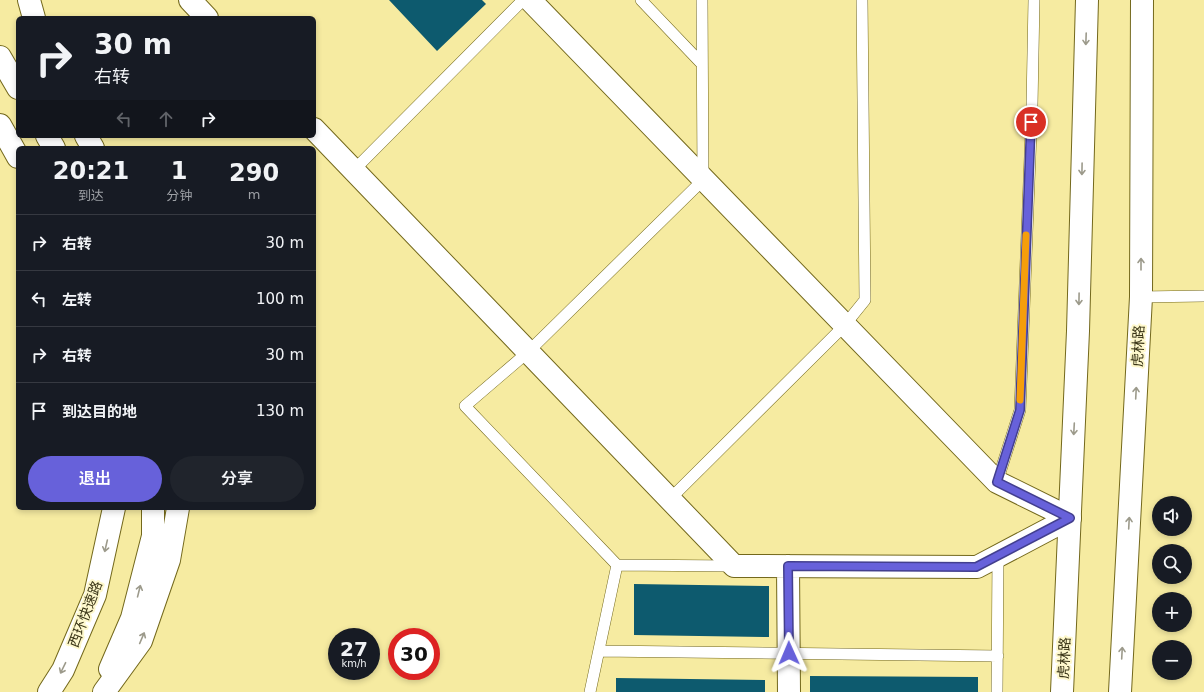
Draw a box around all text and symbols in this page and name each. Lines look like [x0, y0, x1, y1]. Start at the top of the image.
text: 30 m [94, 28, 172, 61]
icon: right [28, 32, 80, 84]
one-way arrow [1082, 32, 1089, 45]
text: 右转 [94, 66, 130, 87]
pin [1014, 105, 1048, 139]
icon: left [113, 108, 135, 130]
icon: ahead [155, 108, 177, 130]
icon: right [197, 108, 219, 130]
icon: arrive [1020, 111, 1042, 133]
text: 20:21 [53, 157, 129, 185]
text: 1 [171, 157, 187, 185]
text: 290 [229, 159, 279, 187]
one-way arrow [1078, 162, 1086, 175]
text: m [248, 187, 260, 202]
text: 到达 [78, 188, 104, 203]
text: 分钟 [166, 188, 192, 203]
icon: right [28, 232, 50, 254]
text: 30 m [266, 234, 304, 252]
text: 右转 [62, 235, 92, 253]
one-way arrow [1137, 258, 1145, 271]
icon: left [28, 288, 50, 310]
text: 100 m [256, 290, 304, 308]
text: 左转 [62, 291, 92, 309]
one-way arrow [1075, 292, 1083, 305]
street label: 虎林路 [1129, 325, 1147, 367]
icon: right [28, 344, 50, 366]
text: 30 m [266, 346, 304, 364]
text: 右转 [62, 347, 92, 365]
one-way arrow [1132, 387, 1139, 400]
icon: arrive [28, 400, 50, 422]
text: 130 m [256, 402, 304, 420]
text: 到达目的地 [62, 403, 137, 421]
one-way arrow [1070, 422, 1078, 435]
button: 退出 [28, 456, 162, 502]
button: 分享 [170, 456, 304, 502]
map controls [1152, 496, 1192, 680]
button: sound [1152, 496, 1192, 536]
one-way arrow [1125, 517, 1132, 530]
one-way arrow [102, 539, 110, 552]
button: search [1152, 544, 1192, 584]
street label: 西环快速路 [65, 578, 105, 650]
one-way arrow [136, 584, 143, 597]
button: + [1152, 592, 1192, 632]
speed limit sign: 30 [388, 628, 440, 680]
one-way arrow [139, 632, 146, 644]
position arrow [768, 632, 810, 674]
text: 27 [340, 637, 368, 661]
street label: 虎林路 [1055, 637, 1073, 679]
button: − [1152, 640, 1192, 680]
one-way arrow [1118, 647, 1126, 660]
text: km/h [341, 658, 367, 669]
one-way arrow [59, 662, 66, 674]

